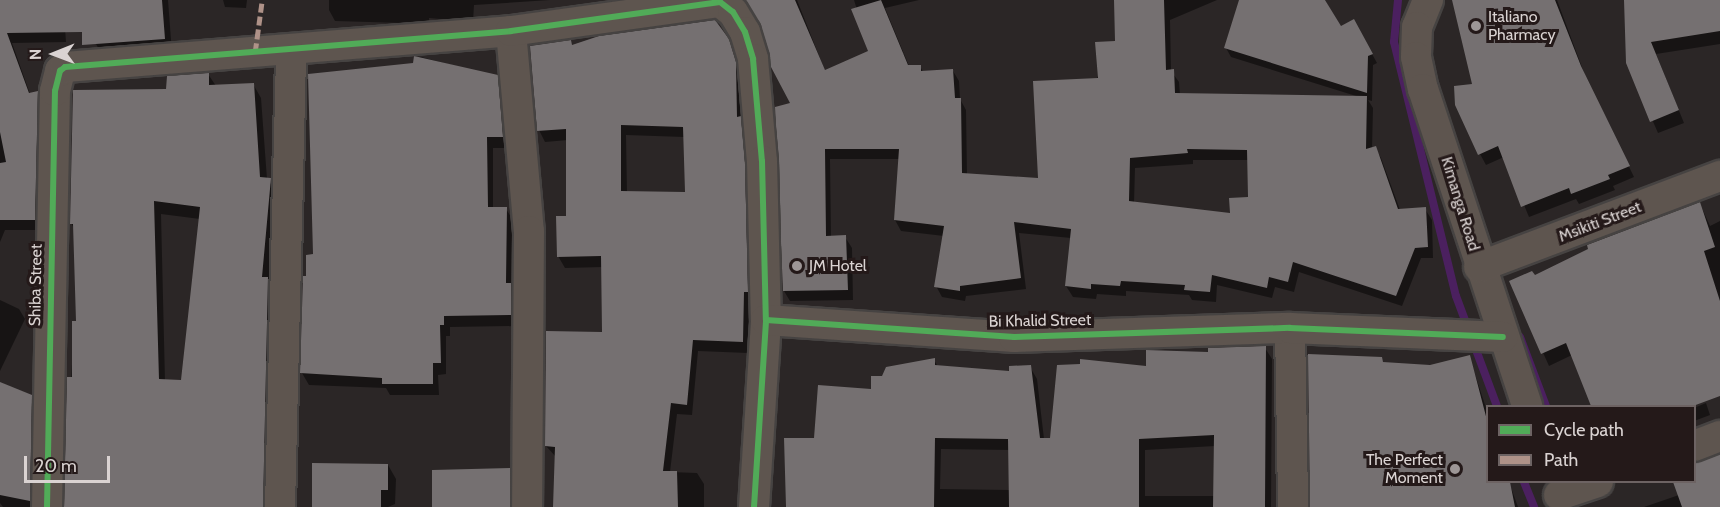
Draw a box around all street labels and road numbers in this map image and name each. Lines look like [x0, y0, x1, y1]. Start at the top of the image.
street label: Kimanga Road [1437, 155, 1483, 253]
street label: Msikiti Street [1556, 197, 1644, 247]
street label: Shiba Street [26, 244, 46, 326]
street label: Bi Khalid Street [989, 311, 1091, 331]

